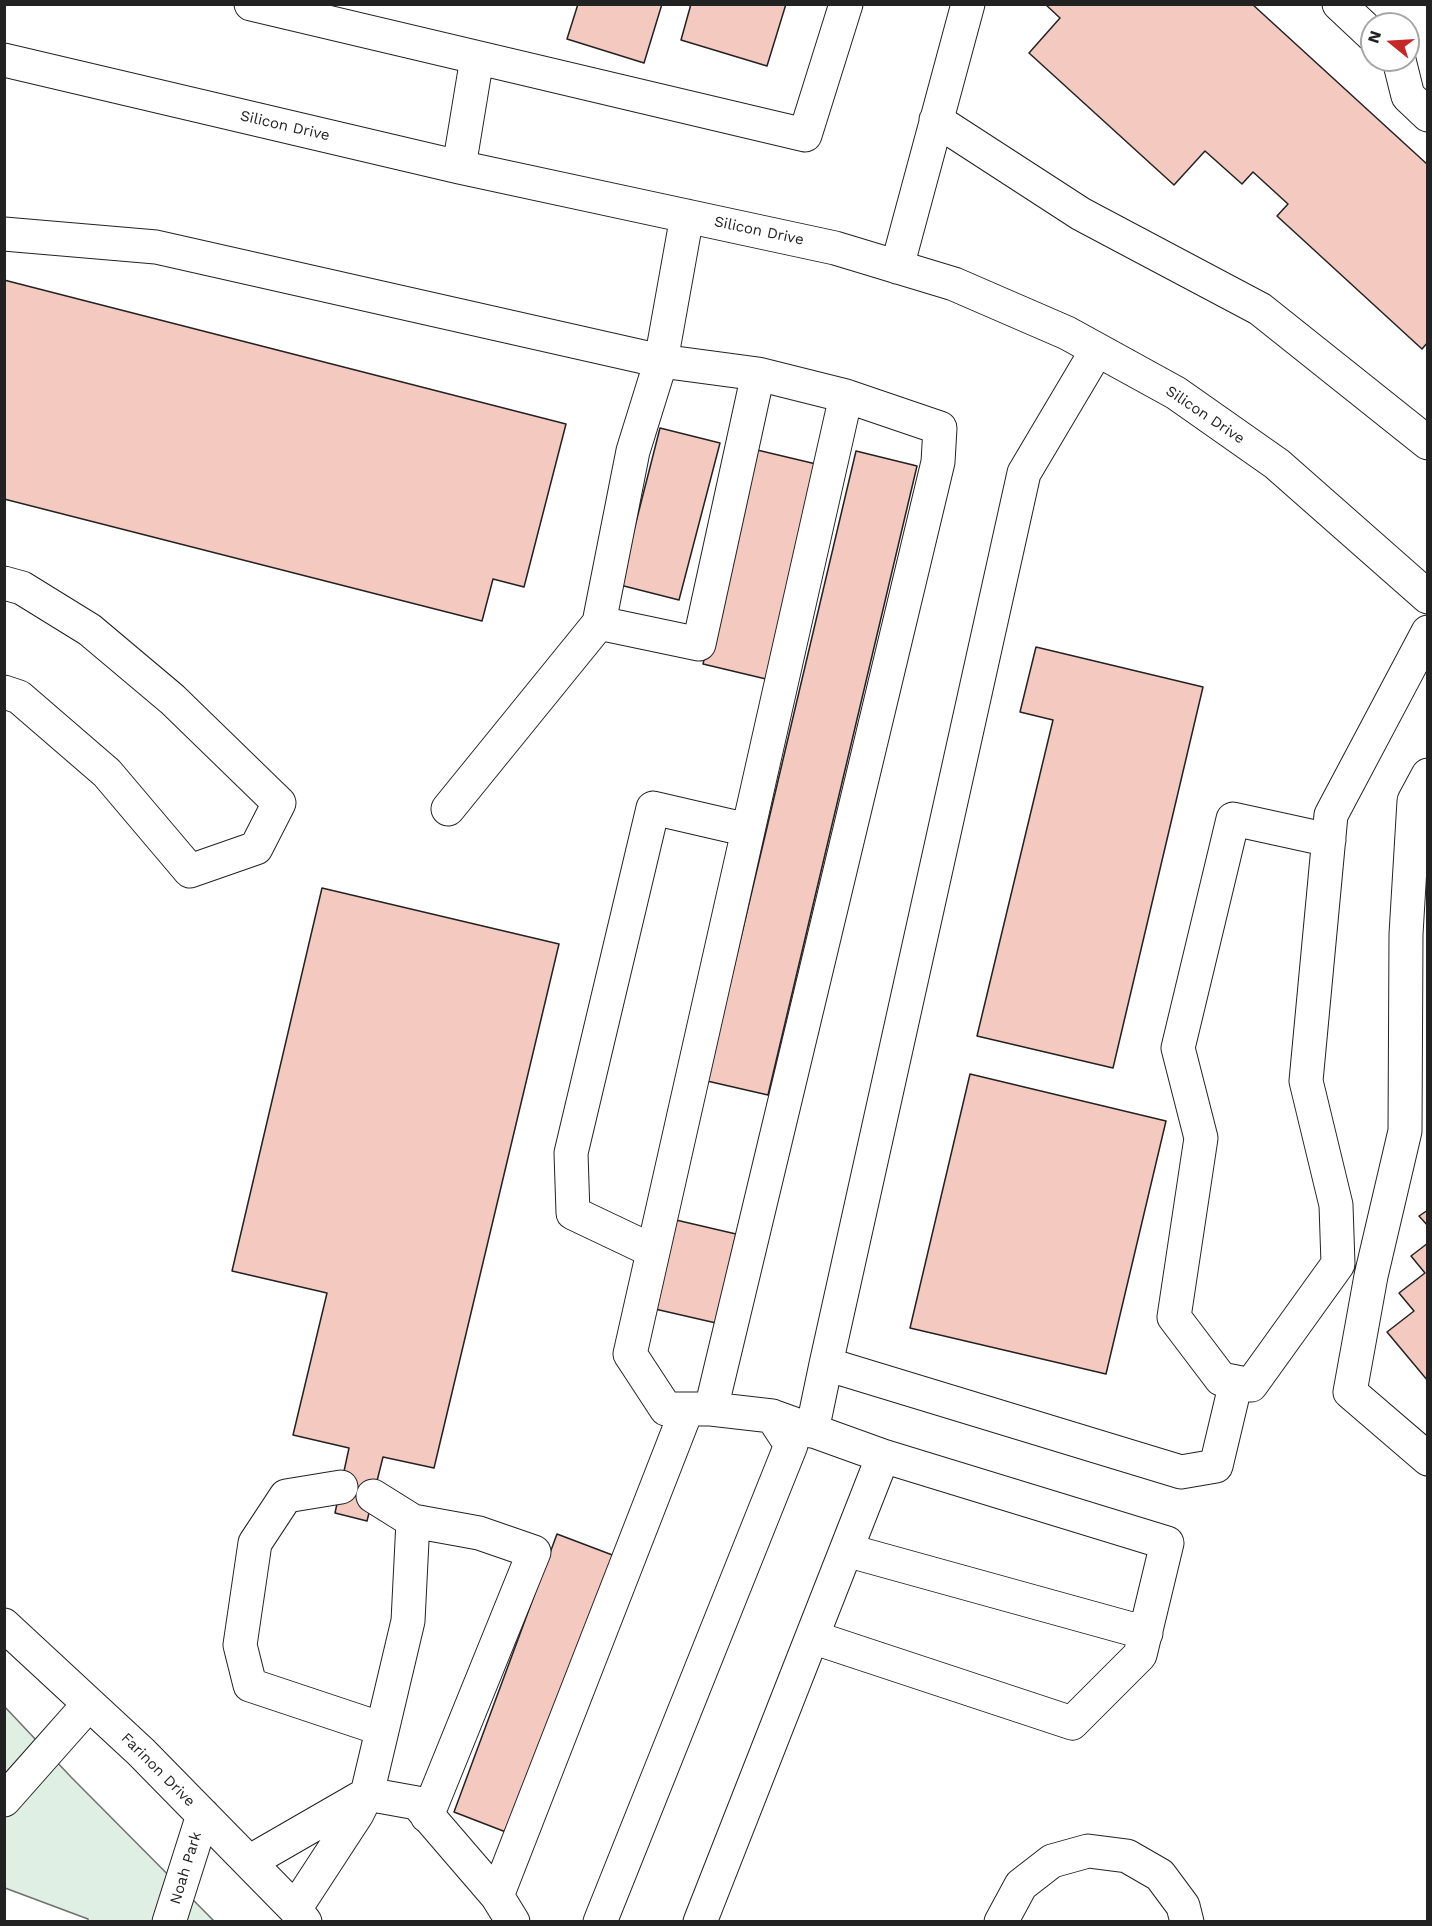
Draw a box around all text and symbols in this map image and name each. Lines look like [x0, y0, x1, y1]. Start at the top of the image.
north arrow [1360, 12, 1420, 72]
text: N [1363, 28, 1385, 45]
street label: Silicon Drive [239, 107, 331, 145]
street label: Silicon Drive [713, 213, 805, 249]
street label: Silicon Drive [1162, 382, 1248, 448]
street label: Farinon Drive [117, 1729, 199, 1811]
street label: Noah Park [166, 1829, 206, 1907]

